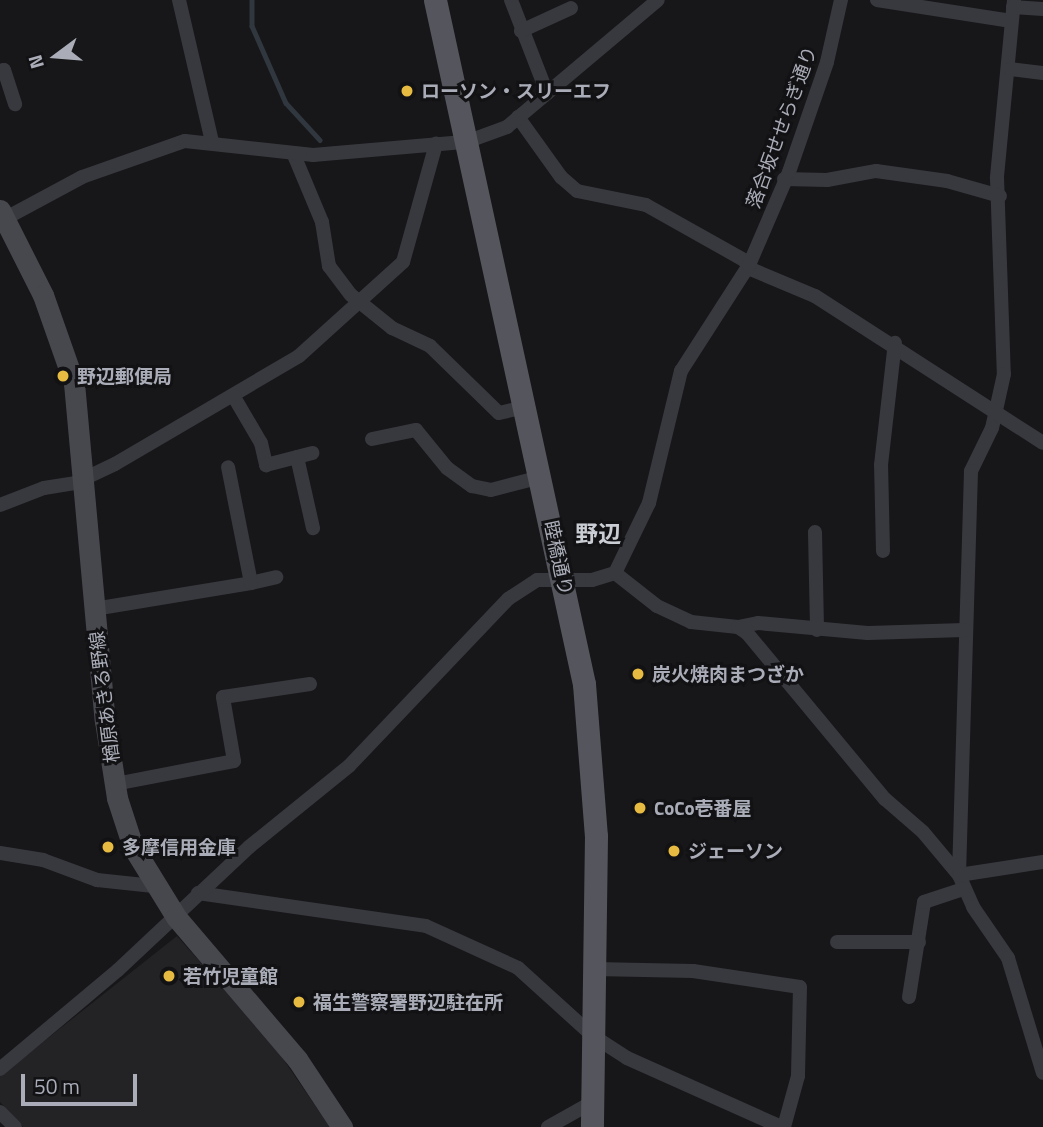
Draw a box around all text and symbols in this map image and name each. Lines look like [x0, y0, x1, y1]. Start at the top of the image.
north arrow [21, 21, 91, 91]
street label: 落合坂せせらぎ通り [741, 43, 821, 211]
text: N [20, 52, 51, 72]
place label: ローソン・スリーエフ [421, 80, 611, 102]
marker: ローソン・スリーエフ [399, 83, 415, 99]
place label: 野辺郵便局 [77, 365, 172, 387]
marker: 野辺郵便局 [55, 368, 71, 384]
street label: 睦橋通り [540, 518, 578, 598]
district label: 野辺 [575, 520, 621, 548]
street label: 楢原あきる野線 [85, 630, 123, 764]
place label: 炭火焼肉まつざか [652, 663, 804, 685]
marker: 炭火焼肉まつざか [630, 666, 646, 682]
place label: CoCo壱番屋 [654, 797, 752, 819]
marker: CoCo壱番屋 [632, 800, 648, 816]
place label: 多摩信用金庫 [122, 836, 236, 858]
marker: 多摩信用金庫 [100, 839, 116, 855]
place label: ジェーソン [688, 840, 783, 862]
marker: ジェーソン [666, 843, 682, 859]
place label: 若竹児童館 [183, 965, 278, 987]
marker: 若竹児童館 [161, 968, 177, 984]
place label: 福生警察署野辺駐在所 [313, 991, 503, 1013]
marker: 福生警察署野辺駐在所 [291, 994, 307, 1010]
scale bar [24, 1060, 140, 1104]
text: 50 m [34, 1070, 80, 1102]

